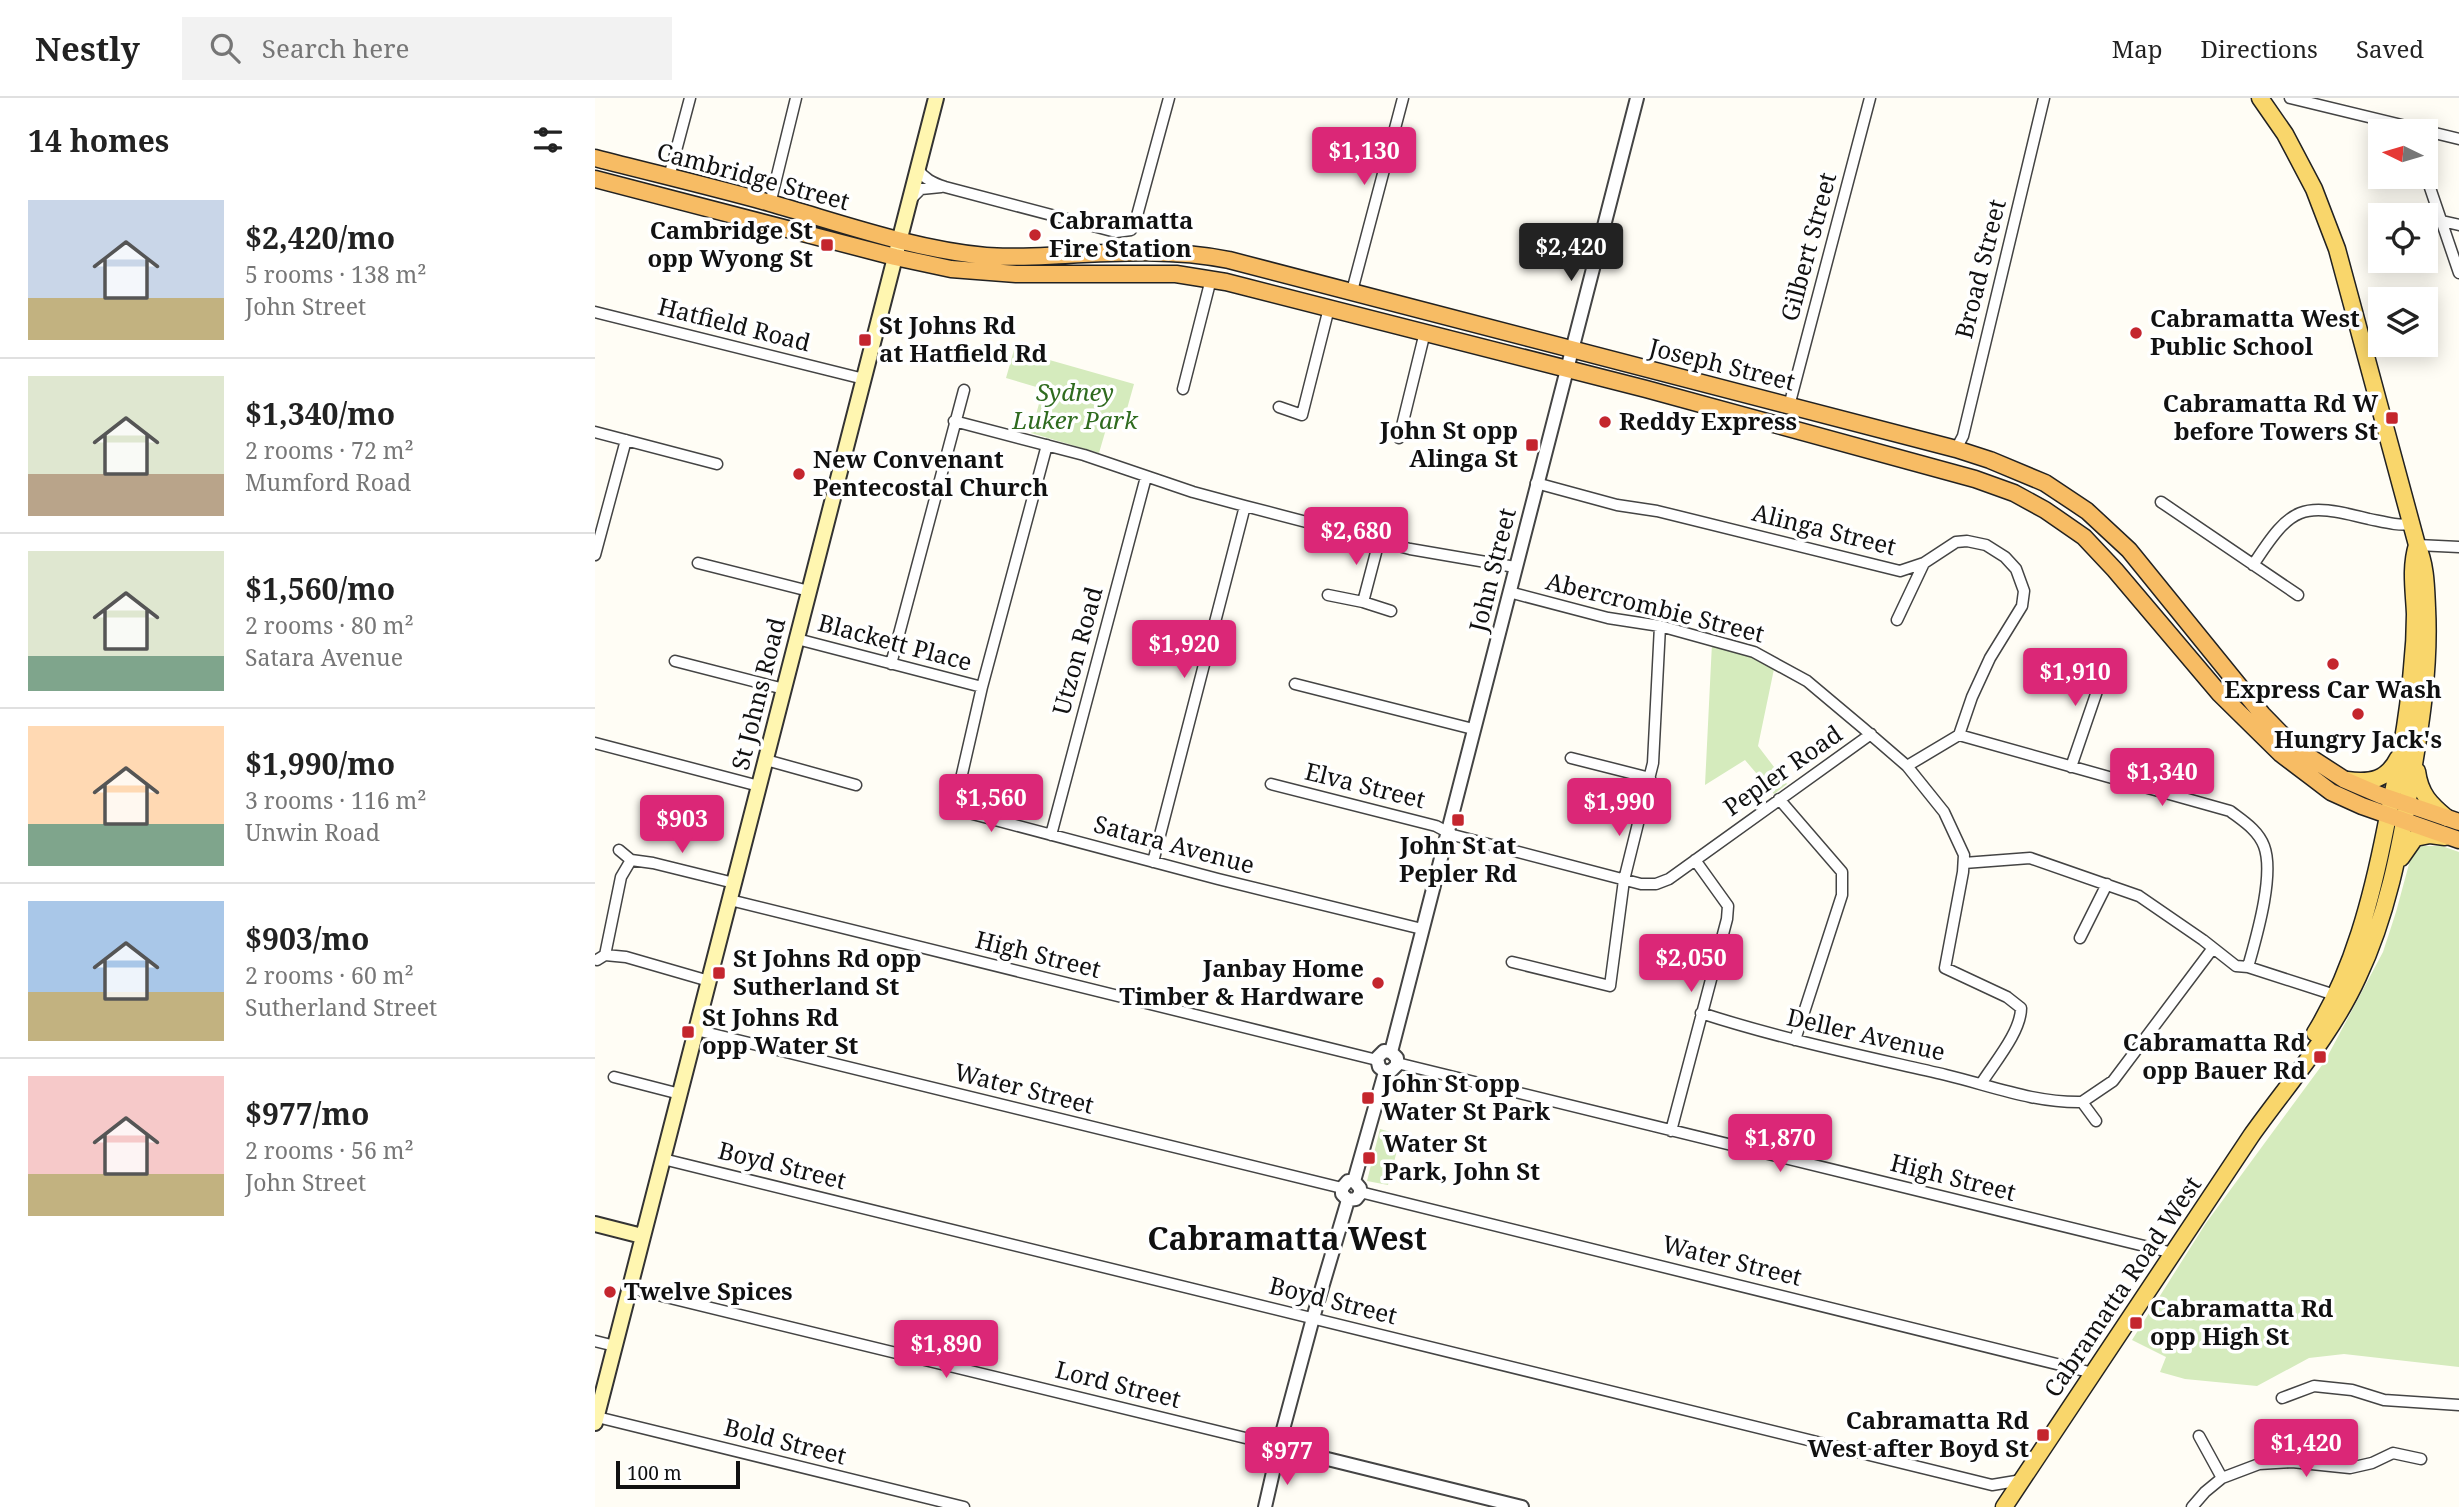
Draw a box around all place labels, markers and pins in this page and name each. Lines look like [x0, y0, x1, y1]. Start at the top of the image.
pin: $1,130 [1307, 127, 1421, 187]
place label: Cabramatta Fire Station [1049, 203, 1193, 264]
place label: Cambridge St opp Wyong St [648, 213, 813, 274]
pin: $2,420 [1514, 223, 1628, 283]
marker: Cabramatta Fire Station [1027, 227, 1043, 243]
marker: Cambridge St opp Wyong St [819, 237, 835, 253]
place label: Cabramatta West Public School [2150, 301, 2360, 362]
place label: St Johns Rd at Hatfield Rd [879, 308, 1047, 369]
marker: Cabramatta West Public School [2128, 325, 2144, 341]
marker: St Johns Rd at Hatfield Rd [857, 332, 873, 348]
place label: Cabramatta Rd W before Towers St [2163, 386, 2378, 447]
place label: Reddy Express [1619, 404, 1797, 437]
marker: Cabramatta Rd W before Towers St [2384, 410, 2400, 426]
place label: John St opp Alinga St [1379, 413, 1518, 474]
marker: Reddy Express [1597, 414, 1613, 430]
marker: John St opp Alinga St [1524, 437, 1540, 453]
place label: New Convenant Pentecostal Church [813, 442, 1049, 503]
marker: New Convenant Pentecostal Church [791, 466, 807, 482]
pin: $2,680 [1299, 508, 1413, 567]
pin: $1,920 [1127, 620, 1241, 680]
pin: $1,910 [2018, 648, 2132, 708]
marker: Express Car Wash [2325, 656, 2341, 672]
place label: Express Car Wash [2224, 672, 2442, 705]
marker: Hungry Jack's [2350, 706, 2366, 722]
place label: Hungry Jack's [2274, 722, 2442, 755]
pin: $1,340 [2105, 748, 2219, 808]
pin: $1,560 [934, 774, 1048, 834]
pin: $1,990 [1562, 778, 1676, 838]
pin: $903 [641, 796, 723, 855]
marker: John St at Pepler Rd [1450, 812, 1466, 828]
place label: John St at Pepler Rd [1399, 828, 1517, 889]
pin: $2,050 [1634, 934, 1748, 994]
place label: St Johns Rd opp Sutherland St [733, 941, 922, 1002]
place label: Janbay Home Timber & Hardware [1119, 951, 1364, 1012]
marker: St Johns Rd opp Sutherland St [711, 965, 727, 981]
marker: Janbay Home Timber & Hardware [1370, 975, 1386, 991]
place label: St Johns Rd opp Water St [702, 1000, 859, 1061]
marker: St Johns Rd opp Water St [680, 1024, 696, 1040]
place label: Cabramatta Rd opp Bauer Rd [2123, 1025, 2306, 1086]
marker: Cabramatta Rd opp Bauer Rd [2312, 1049, 2328, 1065]
place label: John St opp Water St Park [1381, 1066, 1551, 1127]
marker: John St opp Water St Park [1360, 1090, 1376, 1106]
pin: $1,870 [1723, 1114, 1837, 1174]
place label: Water St Park, John St [1383, 1126, 1540, 1187]
marker: Water St Park, John St [1361, 1150, 1377, 1166]
place label: Twelve Spices [624, 1274, 793, 1307]
marker: Twelve Spices [602, 1284, 618, 1300]
place label: Cabramatta Rd opp High St [2150, 1291, 2334, 1352]
marker: Cabramatta Rd opp High St [2128, 1315, 2144, 1331]
pin: $1,890 [889, 1320, 1003, 1380]
place label: Cabramatta Rd West after Boyd St [1807, 1403, 2029, 1464]
pin: $1,420 [2249, 1420, 2363, 1479]
marker: Cabramatta Rd West after Boyd St [2035, 1427, 2051, 1443]
pin: $977 [1246, 1428, 1328, 1487]

